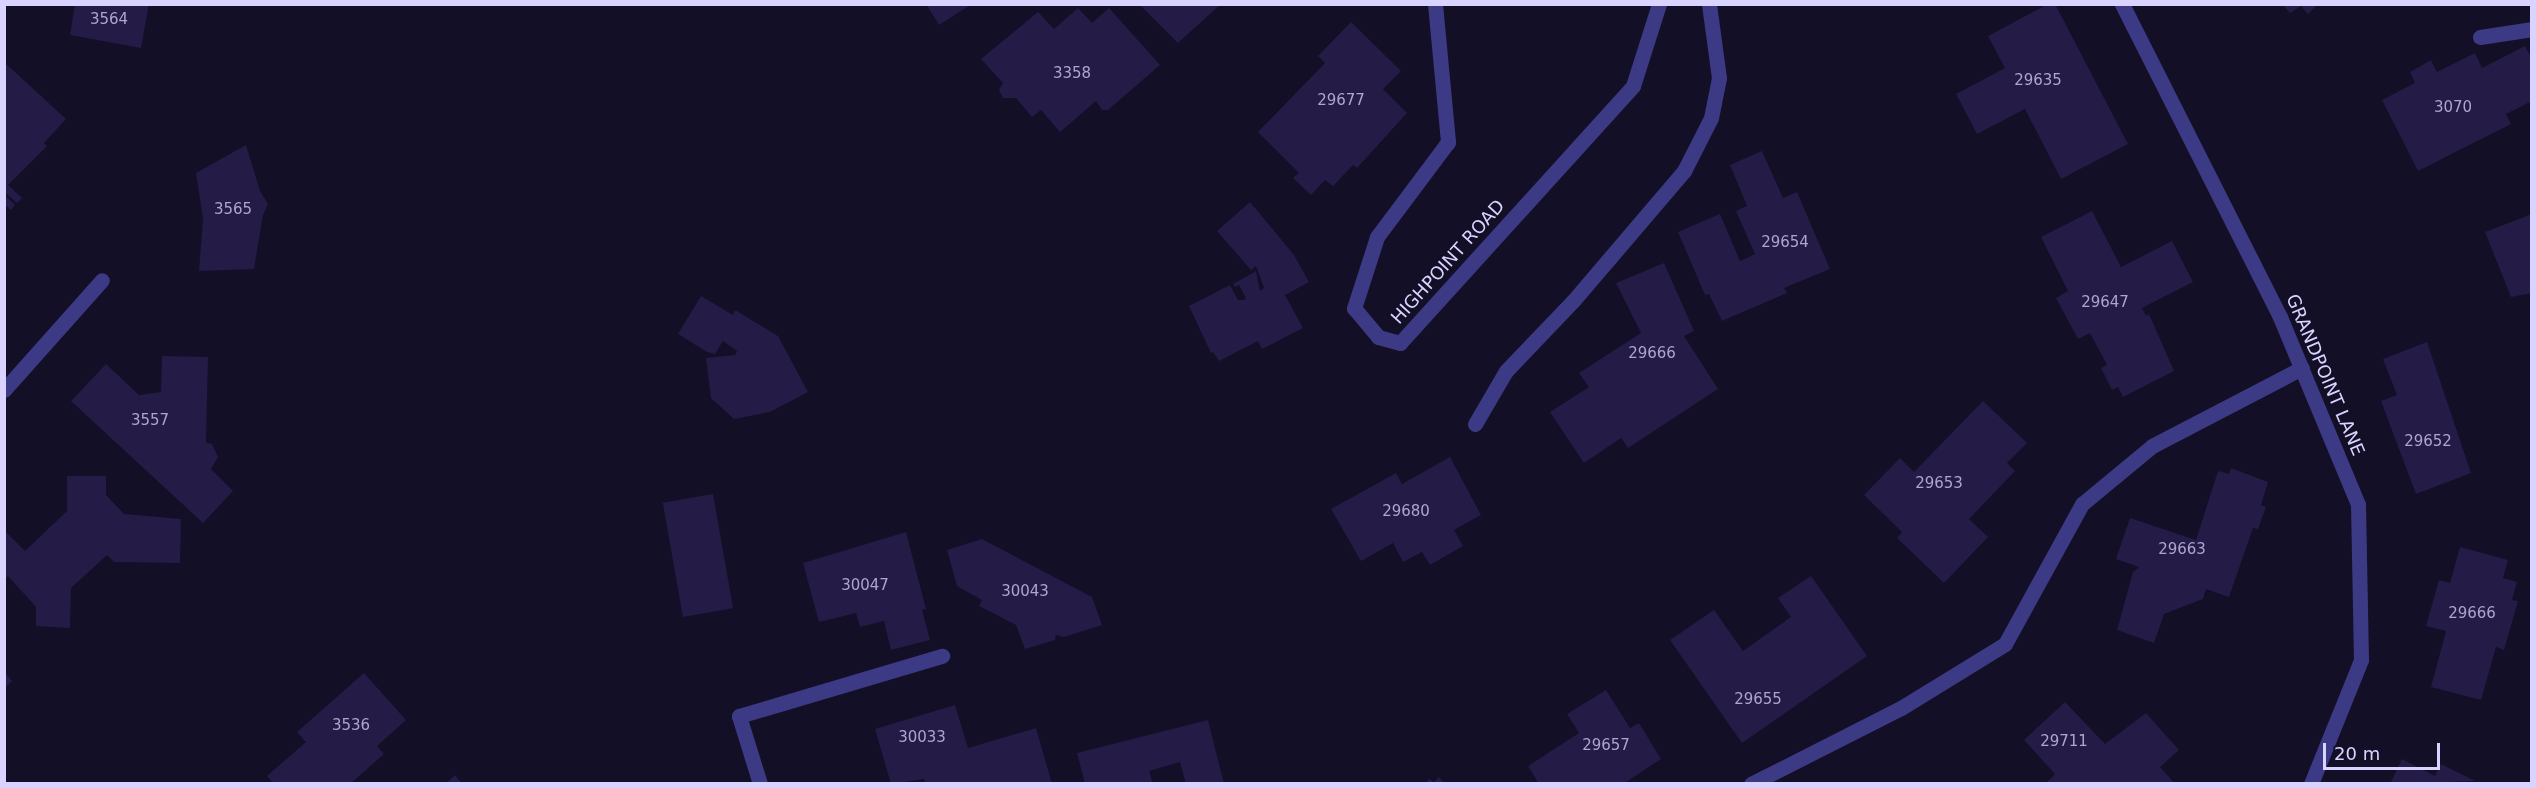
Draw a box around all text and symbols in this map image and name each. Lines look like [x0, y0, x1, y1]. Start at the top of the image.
house number: 3564 [90, 11, 128, 29]
house number: 3358 [1053, 65, 1091, 83]
house number: 29635 [2014, 72, 2062, 90]
house number: 29677 [1317, 92, 1365, 110]
house number: 3070 [2434, 99, 2472, 117]
street label: HIGHPOINT ROAD [1387, 196, 1509, 328]
house number: 3565 [214, 201, 252, 219]
house number: 29654 [1761, 234, 1809, 252]
street label: GRANDPOINT LANE [2281, 291, 2369, 459]
house number: 29647 [2081, 294, 2129, 312]
house number: 29666 [1628, 345, 1676, 363]
house number: 3557 [131, 412, 169, 430]
house number: 29652 [2404, 433, 2452, 451]
house number: 29653 [1915, 475, 1963, 493]
house number: 29680 [1382, 503, 1430, 521]
house number: 29663 [2158, 541, 2206, 559]
house number: 30047 [841, 577, 889, 595]
house number: 30043 [1001, 583, 1049, 601]
house number: 29666 [2448, 605, 2496, 623]
house number: 29655 [1734, 691, 1782, 709]
house number: 3536 [332, 717, 370, 735]
house number: 30033 [898, 729, 946, 747]
scale bar [2326, 731, 2443, 769]
house number: 29711 [2040, 733, 2088, 751]
house number: 29657 [1582, 737, 1630, 755]
text: 20 m [2334, 743, 2380, 764]

